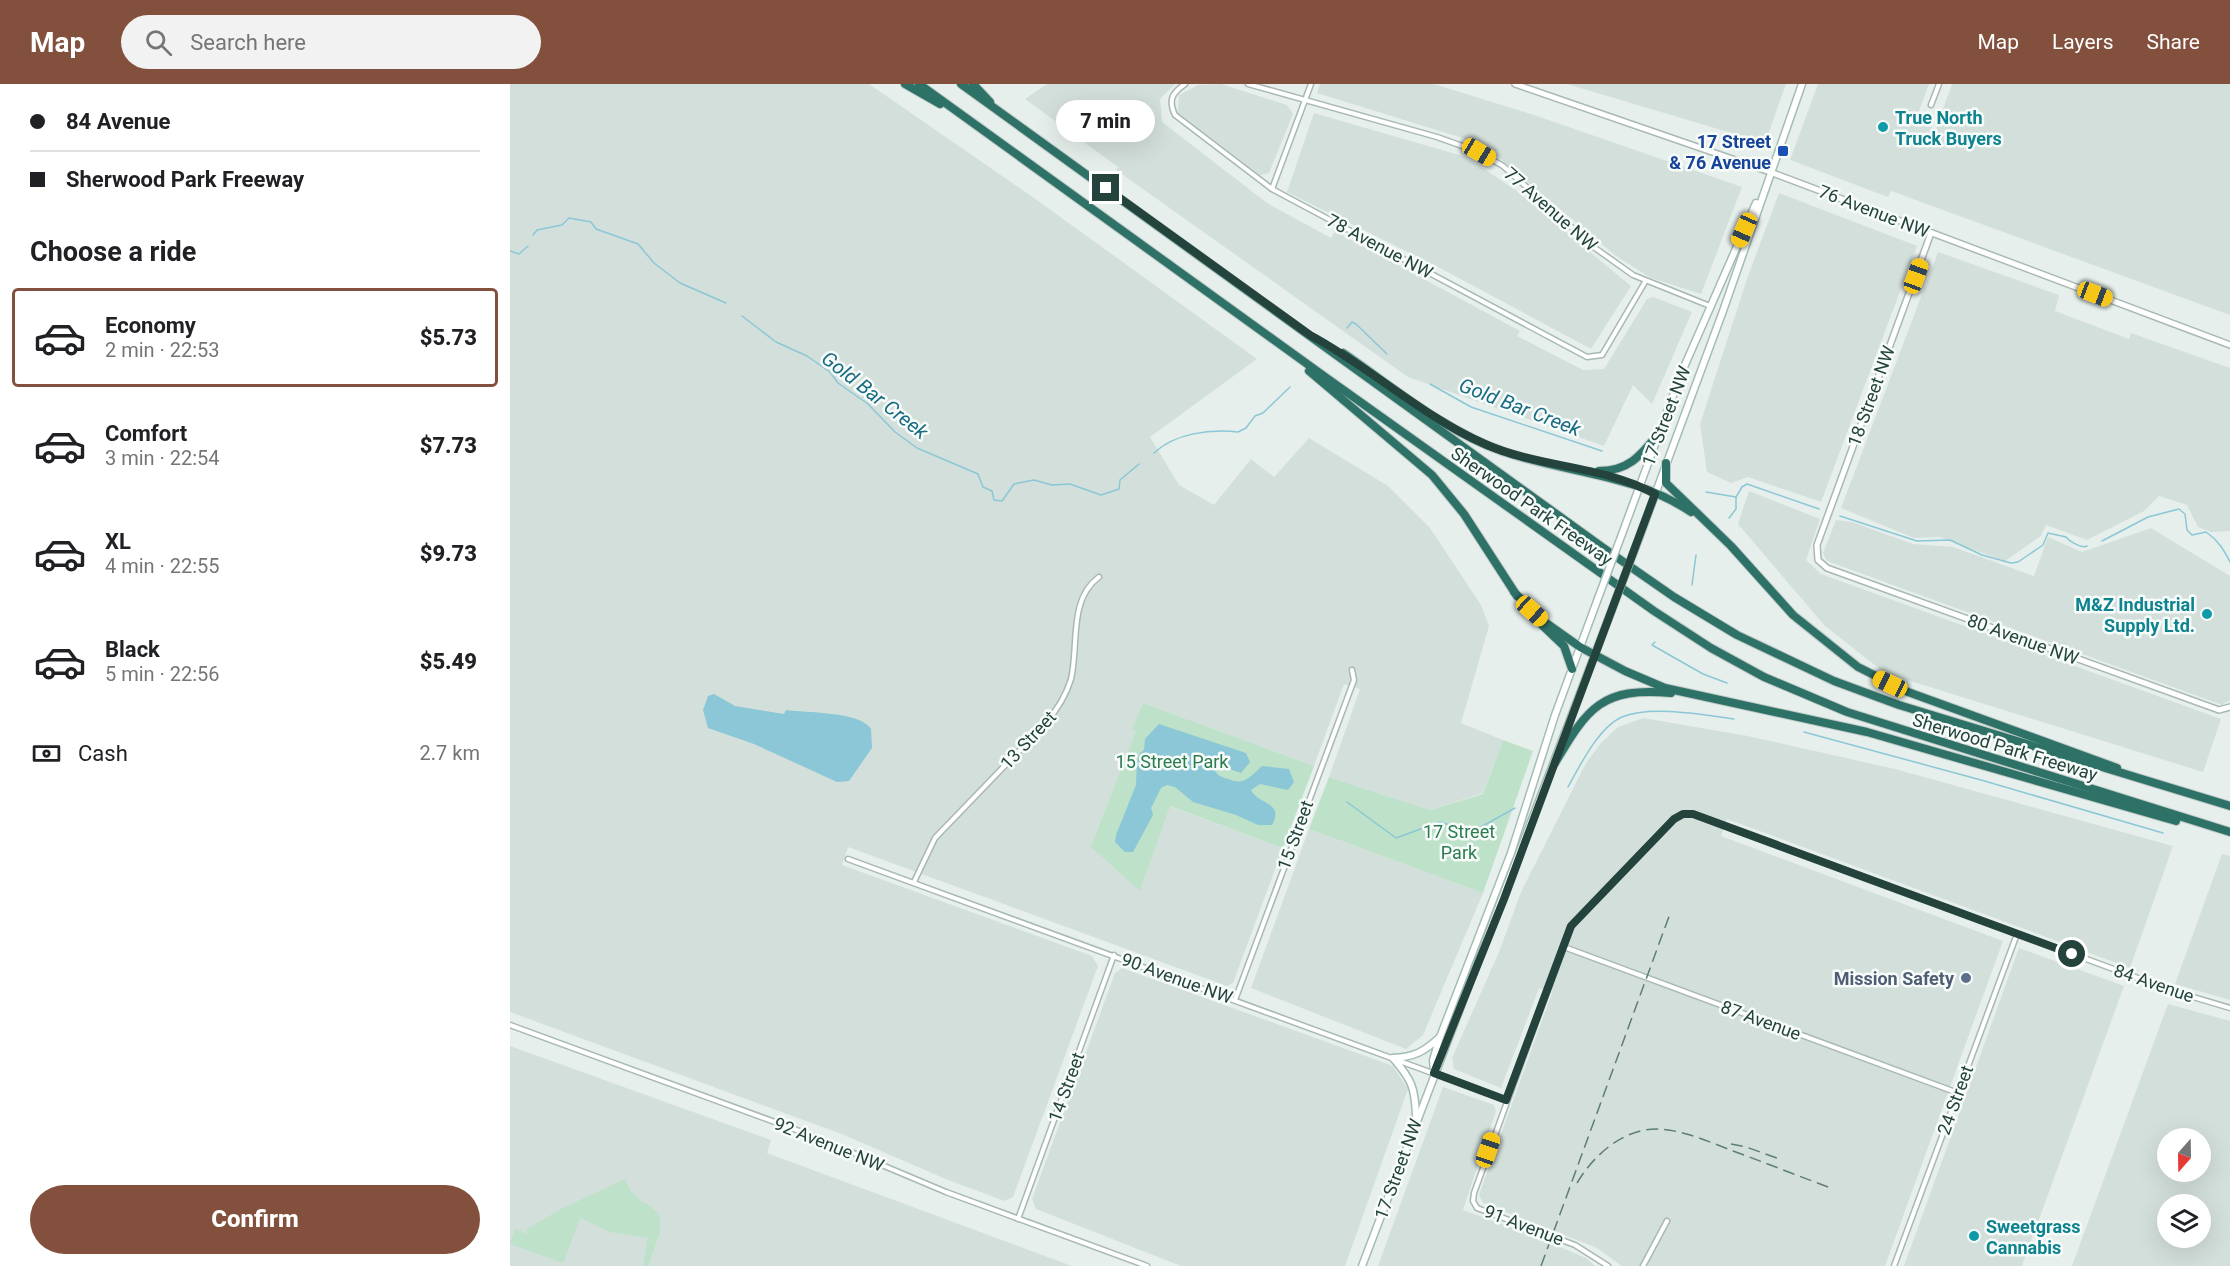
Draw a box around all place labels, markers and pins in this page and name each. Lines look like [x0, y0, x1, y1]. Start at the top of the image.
place label: True North Truck Buyers [1895, 107, 2002, 149]
marker: True North Truck Buyers [1876, 120, 1890, 134]
place label: 17 Street & 76 Avenue [1669, 131, 1771, 173]
marker: 17 Street & 76 Avenue [1776, 144, 1790, 158]
place label: M&Z Industrial Supply Ltd. [2075, 594, 2195, 636]
marker: M&Z Industrial Supply Ltd. [2200, 607, 2214, 621]
place label: Mission Safety [1834, 968, 1955, 989]
marker: Mission Safety [1959, 971, 1973, 985]
place label: Sweetgrass Cannabis [1986, 1216, 2081, 1258]
marker: Sweetgrass Cannabis [1967, 1229, 1981, 1243]

